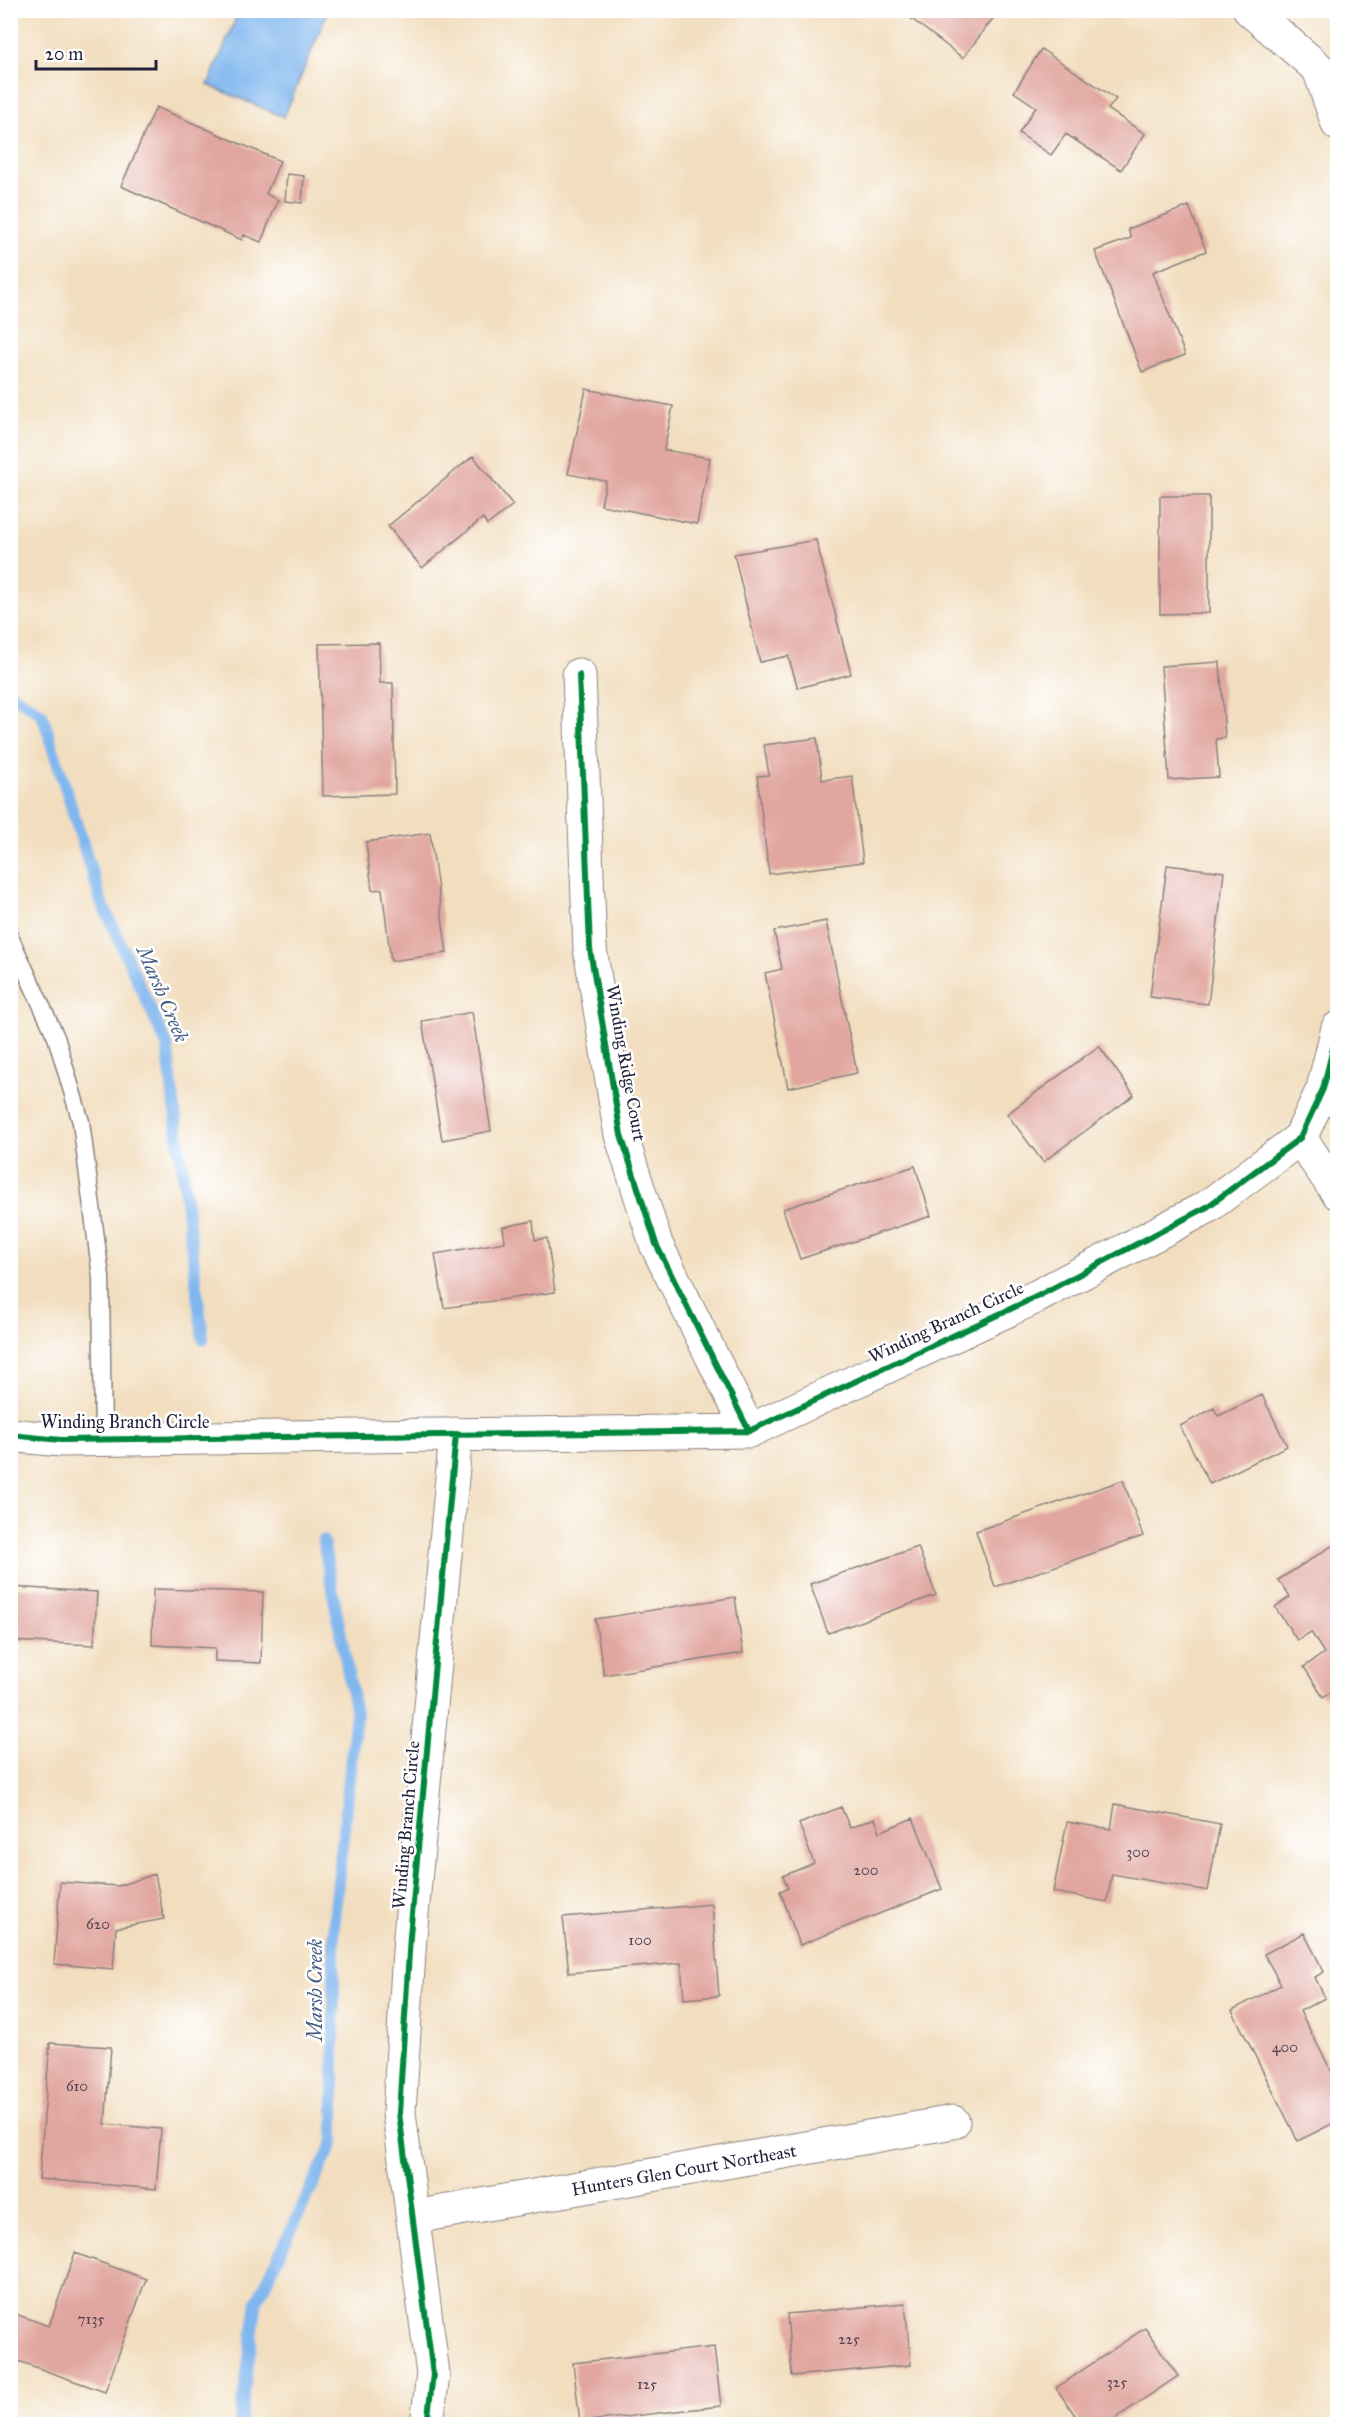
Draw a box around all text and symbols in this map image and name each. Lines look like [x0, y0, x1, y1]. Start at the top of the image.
scale bar [36, 33, 156, 71]
text: 20 m [45, 43, 83, 65]
water label: Marsh Creek [131, 940, 194, 1046]
street label: Winding Ridge Court [600, 983, 651, 1144]
street label: Winding Branch Circle [865, 1276, 1028, 1369]
street label: Winding Branch Circle [41, 1411, 209, 1434]
street label: Winding Branch Circle [388, 1740, 425, 1910]
house number: 300 [1126, 1843, 1150, 1861]
house number: 200 [854, 1861, 878, 1879]
house number: 620 [86, 1915, 110, 1933]
house number: 100 [628, 1931, 652, 1949]
water label: Marsh Creek [303, 1939, 327, 2043]
house number: 400 [1272, 2038, 1298, 2056]
house number: 610 [66, 2077, 88, 2095]
street label: Hunters Glen Court Northeast [570, 2139, 799, 2201]
house number: 7135 [78, 2310, 104, 2328]
house number: 225 [838, 2330, 860, 2348]
house number: 325 [1107, 2373, 1127, 2391]
house number: 125 [637, 2375, 657, 2393]

